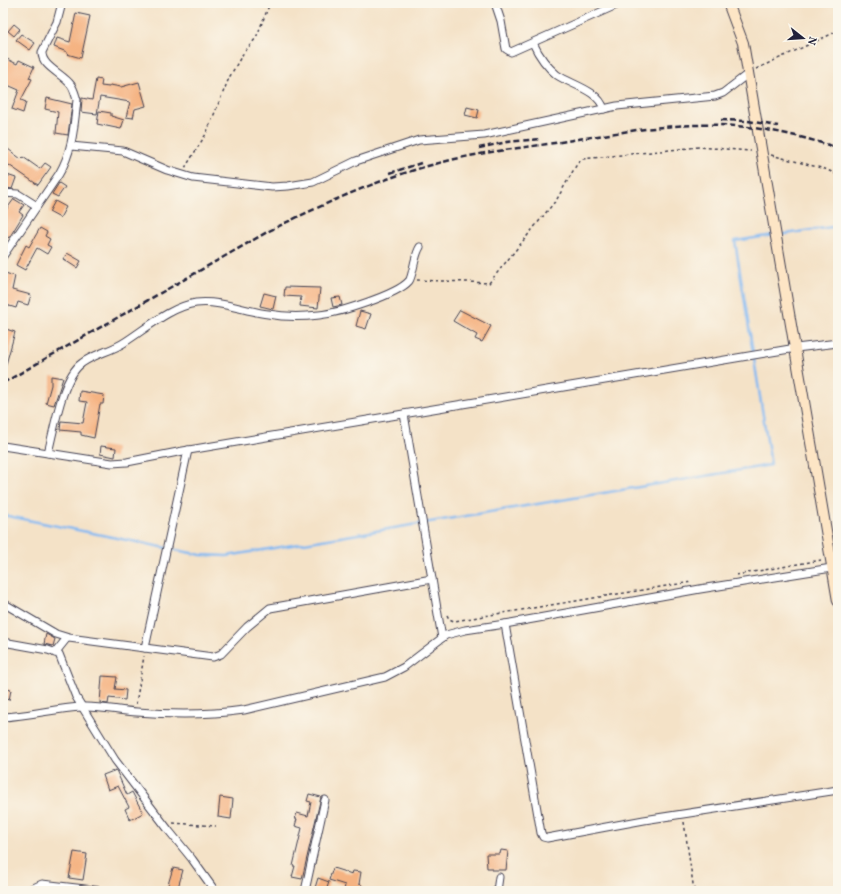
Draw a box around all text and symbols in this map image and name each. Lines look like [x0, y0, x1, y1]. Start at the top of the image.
north arrow [783, 18, 823, 58]
text: N [803, 34, 819, 47]

